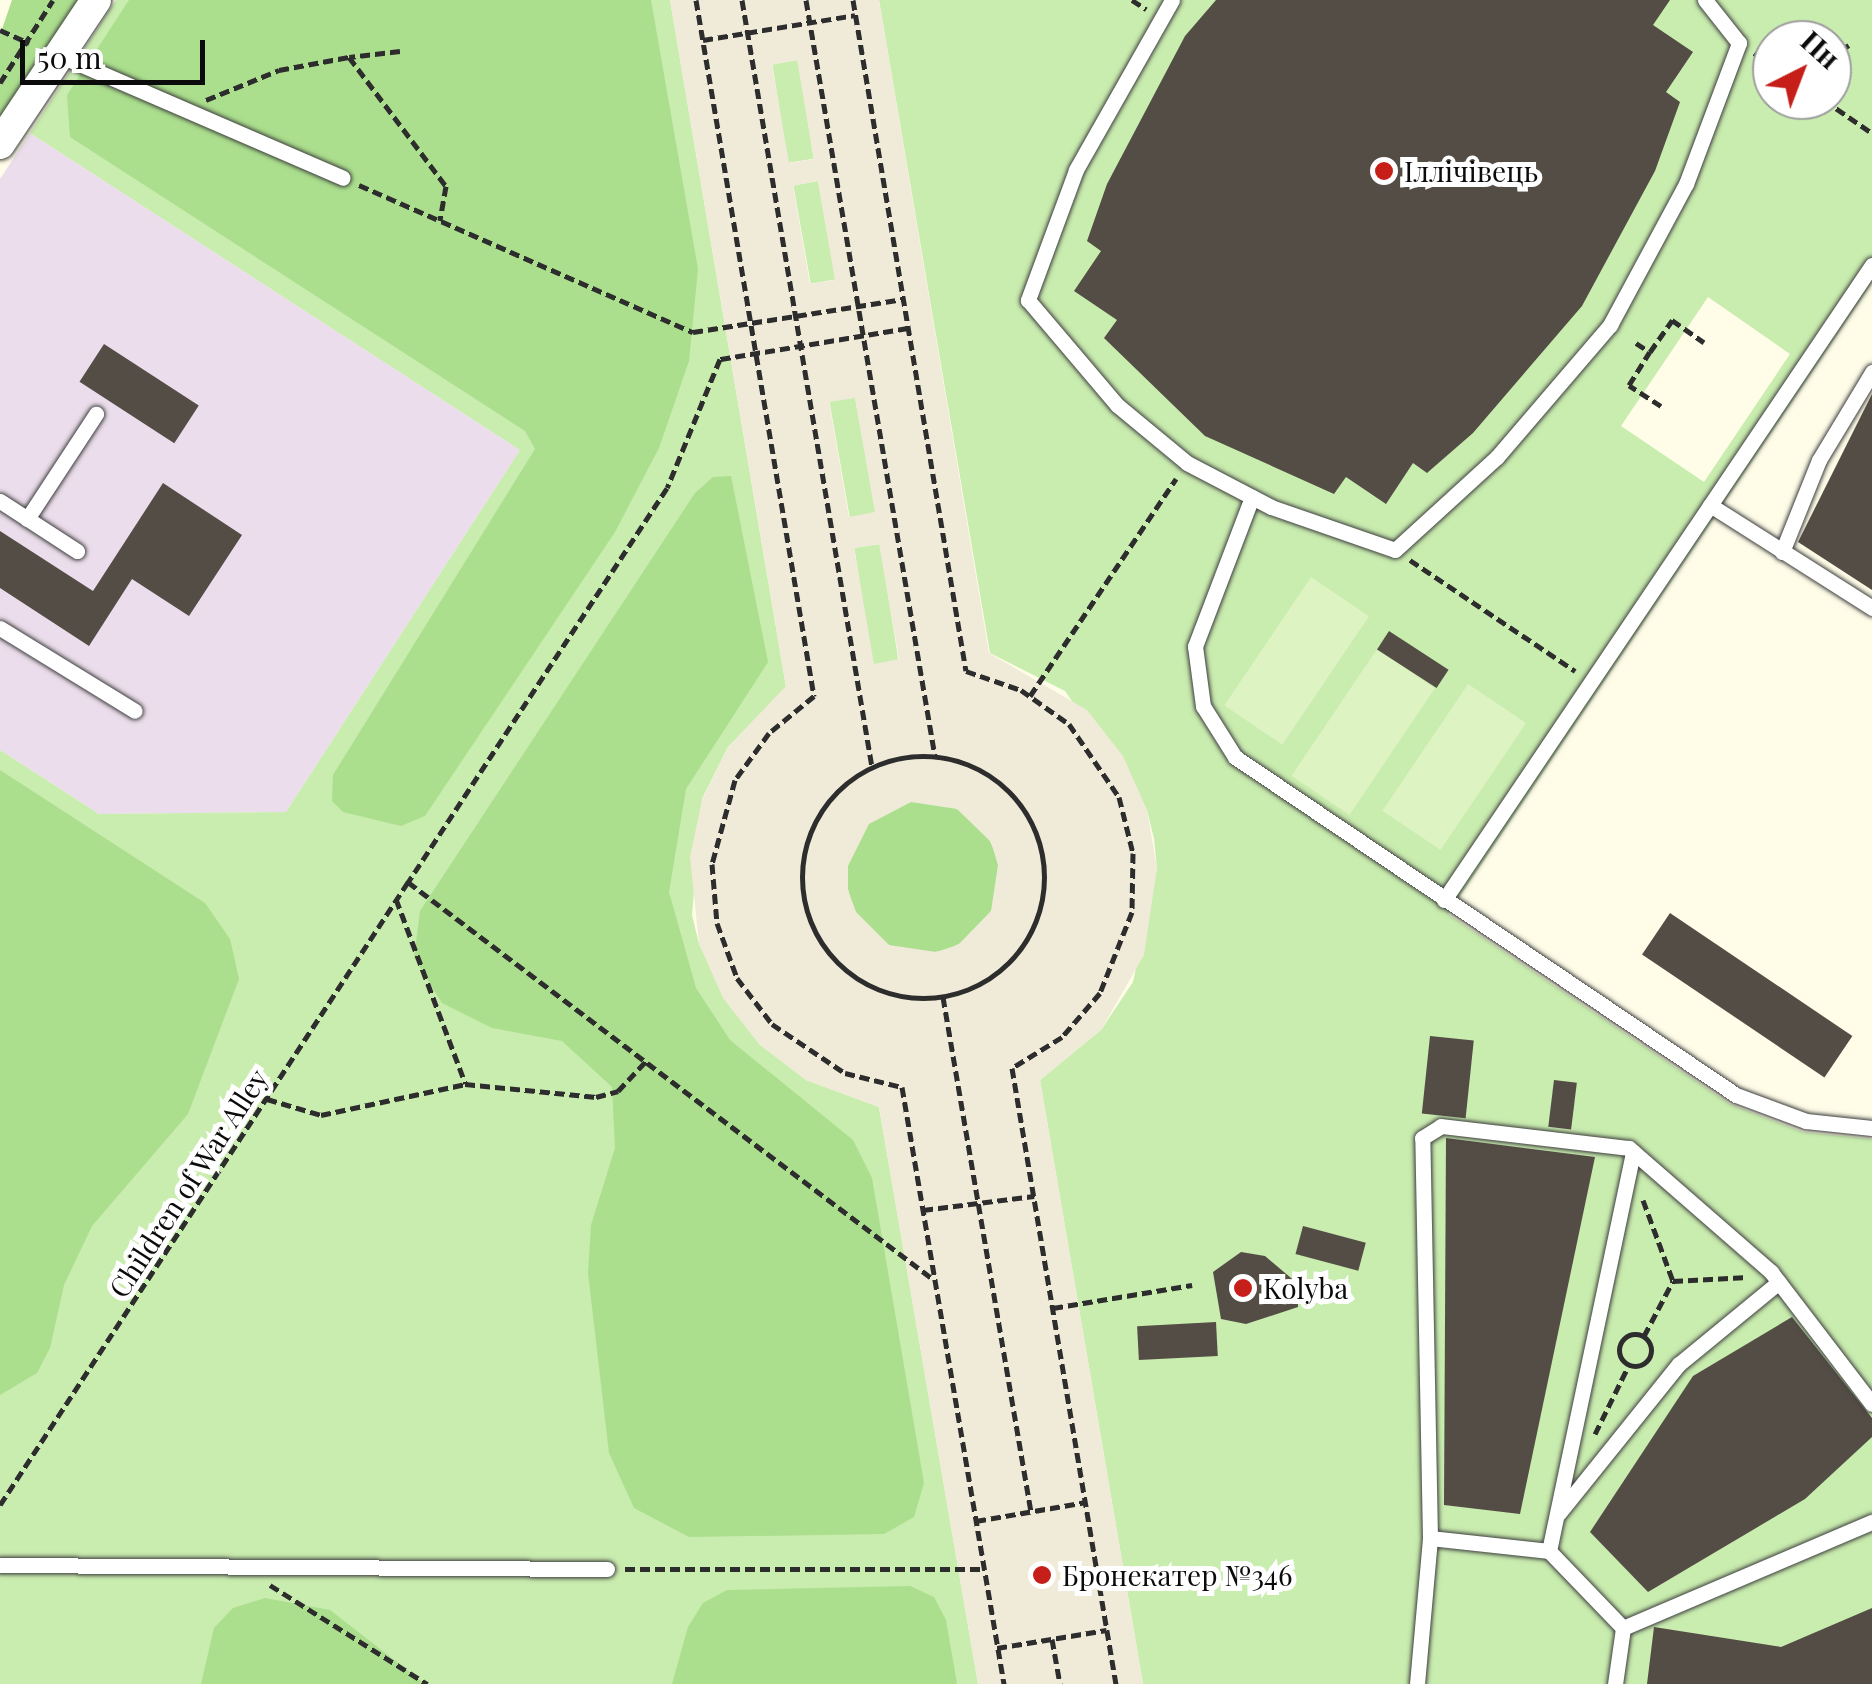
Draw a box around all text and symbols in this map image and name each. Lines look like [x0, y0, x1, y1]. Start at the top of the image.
scale bar [25, 20, 210, 82]
north arrow [1752, 20, 1852, 120]
text: Пн [1794, 22, 1848, 76]
text: 50 m [37, 37, 102, 77]
place label: Іллічівець [1404, 154, 1538, 188]
marker: Іллічівець [1373, 160, 1395, 182]
street label: Children of War Alley [101, 1061, 275, 1305]
place label: Kolyba [1263, 1271, 1348, 1305]
marker: Kolyba [1232, 1277, 1254, 1299]
place label: Бронекатер №346 [1062, 1558, 1292, 1592]
marker: Бронекатер №346 [1031, 1564, 1053, 1586]

